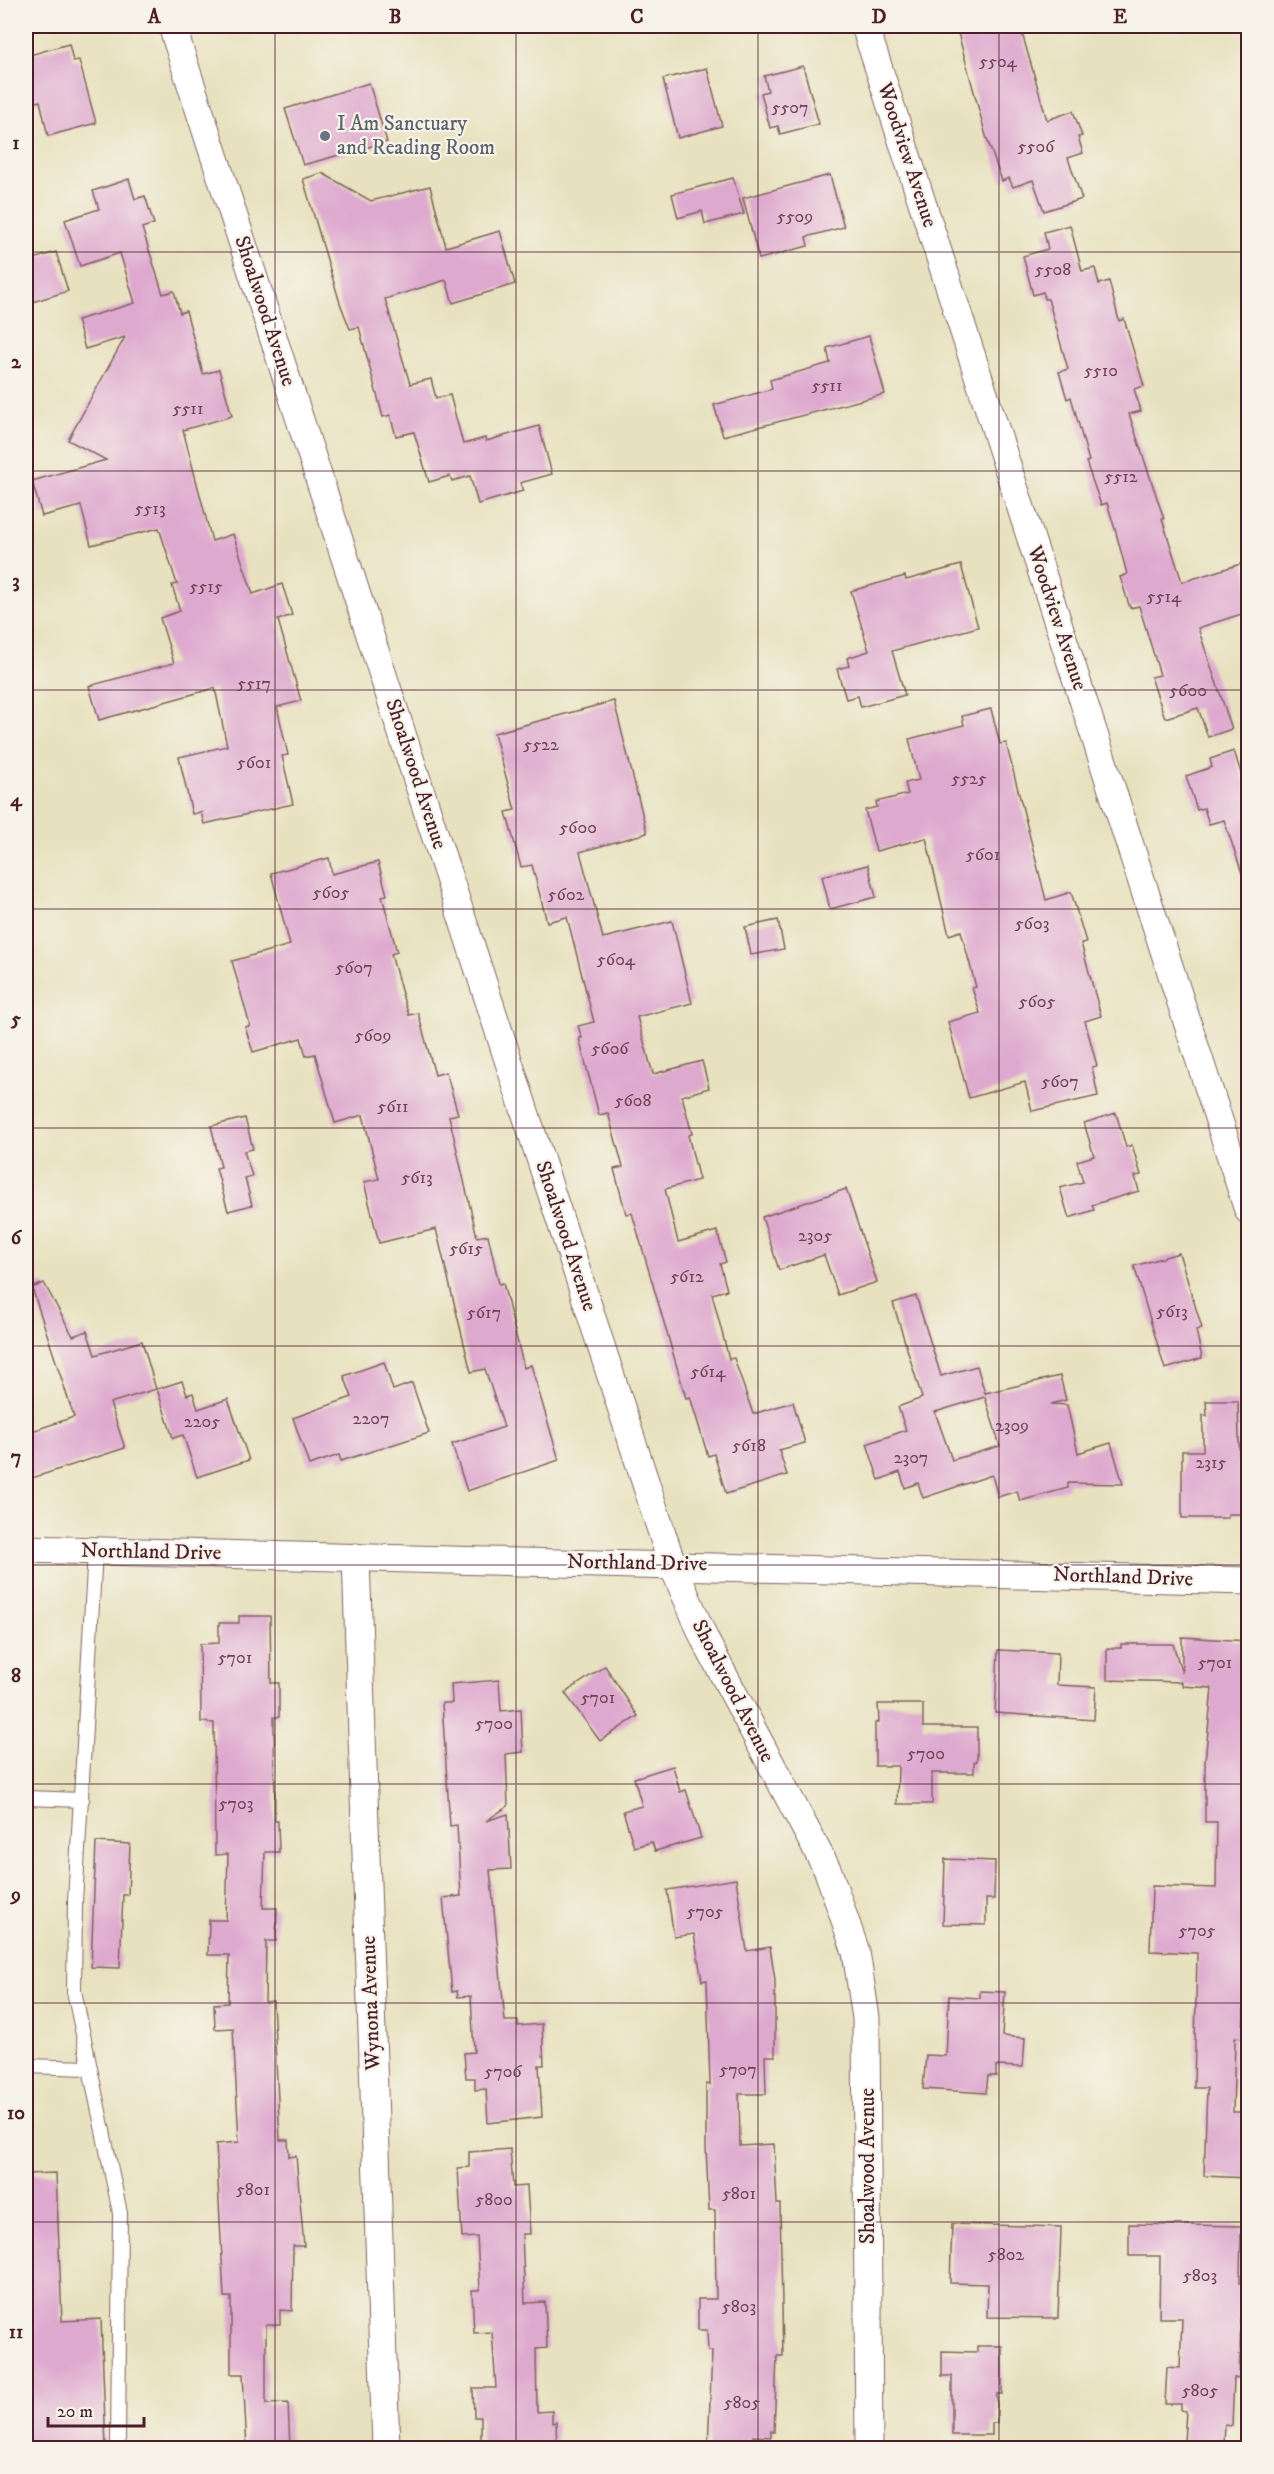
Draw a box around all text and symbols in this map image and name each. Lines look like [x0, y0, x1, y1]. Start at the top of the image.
text: A [147, 5, 162, 30]
text: B [389, 5, 401, 30]
text: C [630, 5, 644, 30]
text: D [872, 5, 887, 30]
text: E [1113, 5, 1127, 30]
house number: 5504 [979, 51, 1018, 73]
street label: Woodview Avenue [871, 78, 943, 231]
house number: 5507 [771, 97, 809, 119]
place label: I Am Sanctuary and Reading Room [337, 111, 495, 161]
marker: I Am Sanctuary and Reading Room [318, 129, 332, 143]
text: 1 [12, 131, 20, 156]
house number: 5506 [1018, 136, 1055, 158]
house number: 5509 [777, 206, 813, 228]
street label: Shoalwood Avenue [228, 233, 302, 390]
house number: 5508 [1035, 259, 1071, 281]
text: 2 [11, 350, 22, 375]
house number: 5510 [1084, 360, 1118, 382]
house number: 5511 [811, 375, 843, 397]
house number: 5511 [172, 398, 204, 420]
house number: 5512 [1104, 466, 1138, 488]
house number: 5513 [134, 498, 166, 520]
street label: Woodview Avenue [1021, 541, 1093, 694]
text: 3 [12, 569, 20, 594]
house number: 5515 [189, 576, 223, 598]
house number: 5514 [1147, 586, 1182, 608]
house number: 5517 [237, 673, 271, 695]
house number: 5600 [1169, 680, 1207, 702]
street label: Shoalwood Avenue [379, 696, 453, 853]
house number: 5522 [523, 734, 559, 756]
house number: 5601 [237, 752, 271, 774]
house number: 5525 [951, 768, 987, 790]
text: 4 [10, 788, 23, 813]
house number: 5600 [559, 817, 597, 839]
house number: 5601 [966, 844, 1000, 866]
house number: 5605 [313, 882, 350, 904]
house number: 5602 [548, 884, 585, 906]
house number: 5603 [1015, 913, 1049, 935]
house number: 5604 [597, 949, 636, 971]
house number: 5607 [335, 957, 373, 979]
house number: 5605 [1019, 991, 1056, 1013]
text: 5 [10, 1007, 21, 1032]
house number: 5609 [355, 1025, 391, 1047]
house number: 5606 [591, 1038, 629, 1060]
house number: 5607 [1041, 1071, 1079, 1093]
house number: 5608 [614, 1090, 652, 1112]
house number: 5611 [377, 1096, 409, 1118]
street label: Shoalwood Avenue [529, 1158, 603, 1315]
house number: 5613 [401, 1167, 433, 1189]
house number: 2305 [798, 1225, 832, 1247]
text: 6 [11, 1226, 23, 1251]
house number: 5615 [449, 1238, 483, 1260]
house number: 5612 [670, 1266, 704, 1288]
house number: 5613 [1156, 1301, 1188, 1323]
house number: 5617 [467, 1302, 501, 1324]
house number: 5614 [690, 1361, 726, 1383]
house number: 2207 [353, 1408, 389, 1430]
house number: 2205 [184, 1411, 220, 1433]
house number: 2309 [995, 1415, 1029, 1437]
house number: 5618 [732, 1435, 766, 1457]
text: 7 [11, 1445, 21, 1470]
house number: 2307 [894, 1447, 928, 1469]
house number: 2315 [1196, 1452, 1227, 1474]
street label: Northland Drive [81, 1538, 222, 1566]
street label: Northland Drive [567, 1549, 708, 1577]
street label: Northland Drive [1052, 1562, 1194, 1592]
street label: Shoalwood Avenue [686, 1615, 780, 1767]
house number: 5701 [218, 1647, 252, 1669]
house number: 5701 [1198, 1652, 1232, 1674]
text: 8 [11, 1664, 21, 1689]
house number: 5701 [581, 1687, 615, 1709]
house number: 5700 [475, 1713, 513, 1735]
house number: 5700 [907, 1743, 945, 1765]
house number: 5703 [219, 1793, 253, 1815]
text: 9 [9, 1883, 21, 1908]
house number: 5705 [686, 1901, 724, 1923]
house number: 5705 [1178, 1920, 1216, 1942]
street label: Wynona Avenue [356, 1935, 386, 2072]
house number: 5707 [719, 2059, 757, 2081]
house number: 5706 [484, 2061, 522, 2083]
street label: Shoalwood Avenue [855, 2087, 881, 2244]
text: 10 [7, 2101, 25, 2126]
house number: 5801 [236, 2179, 270, 2201]
house number: 5801 [722, 2183, 756, 2205]
house number: 5800 [475, 2189, 513, 2211]
house number: 5802 [988, 2244, 1024, 2266]
house number: 5803 [1183, 2265, 1217, 2287]
house number: 5803 [722, 2296, 756, 2318]
text: 11 [9, 2320, 23, 2345]
house number: 5805 [1182, 2380, 1218, 2402]
scale bar [48, 2390, 144, 2428]
house number: 5805 [724, 2392, 760, 2414]
text: 20 m [57, 2401, 93, 2423]

